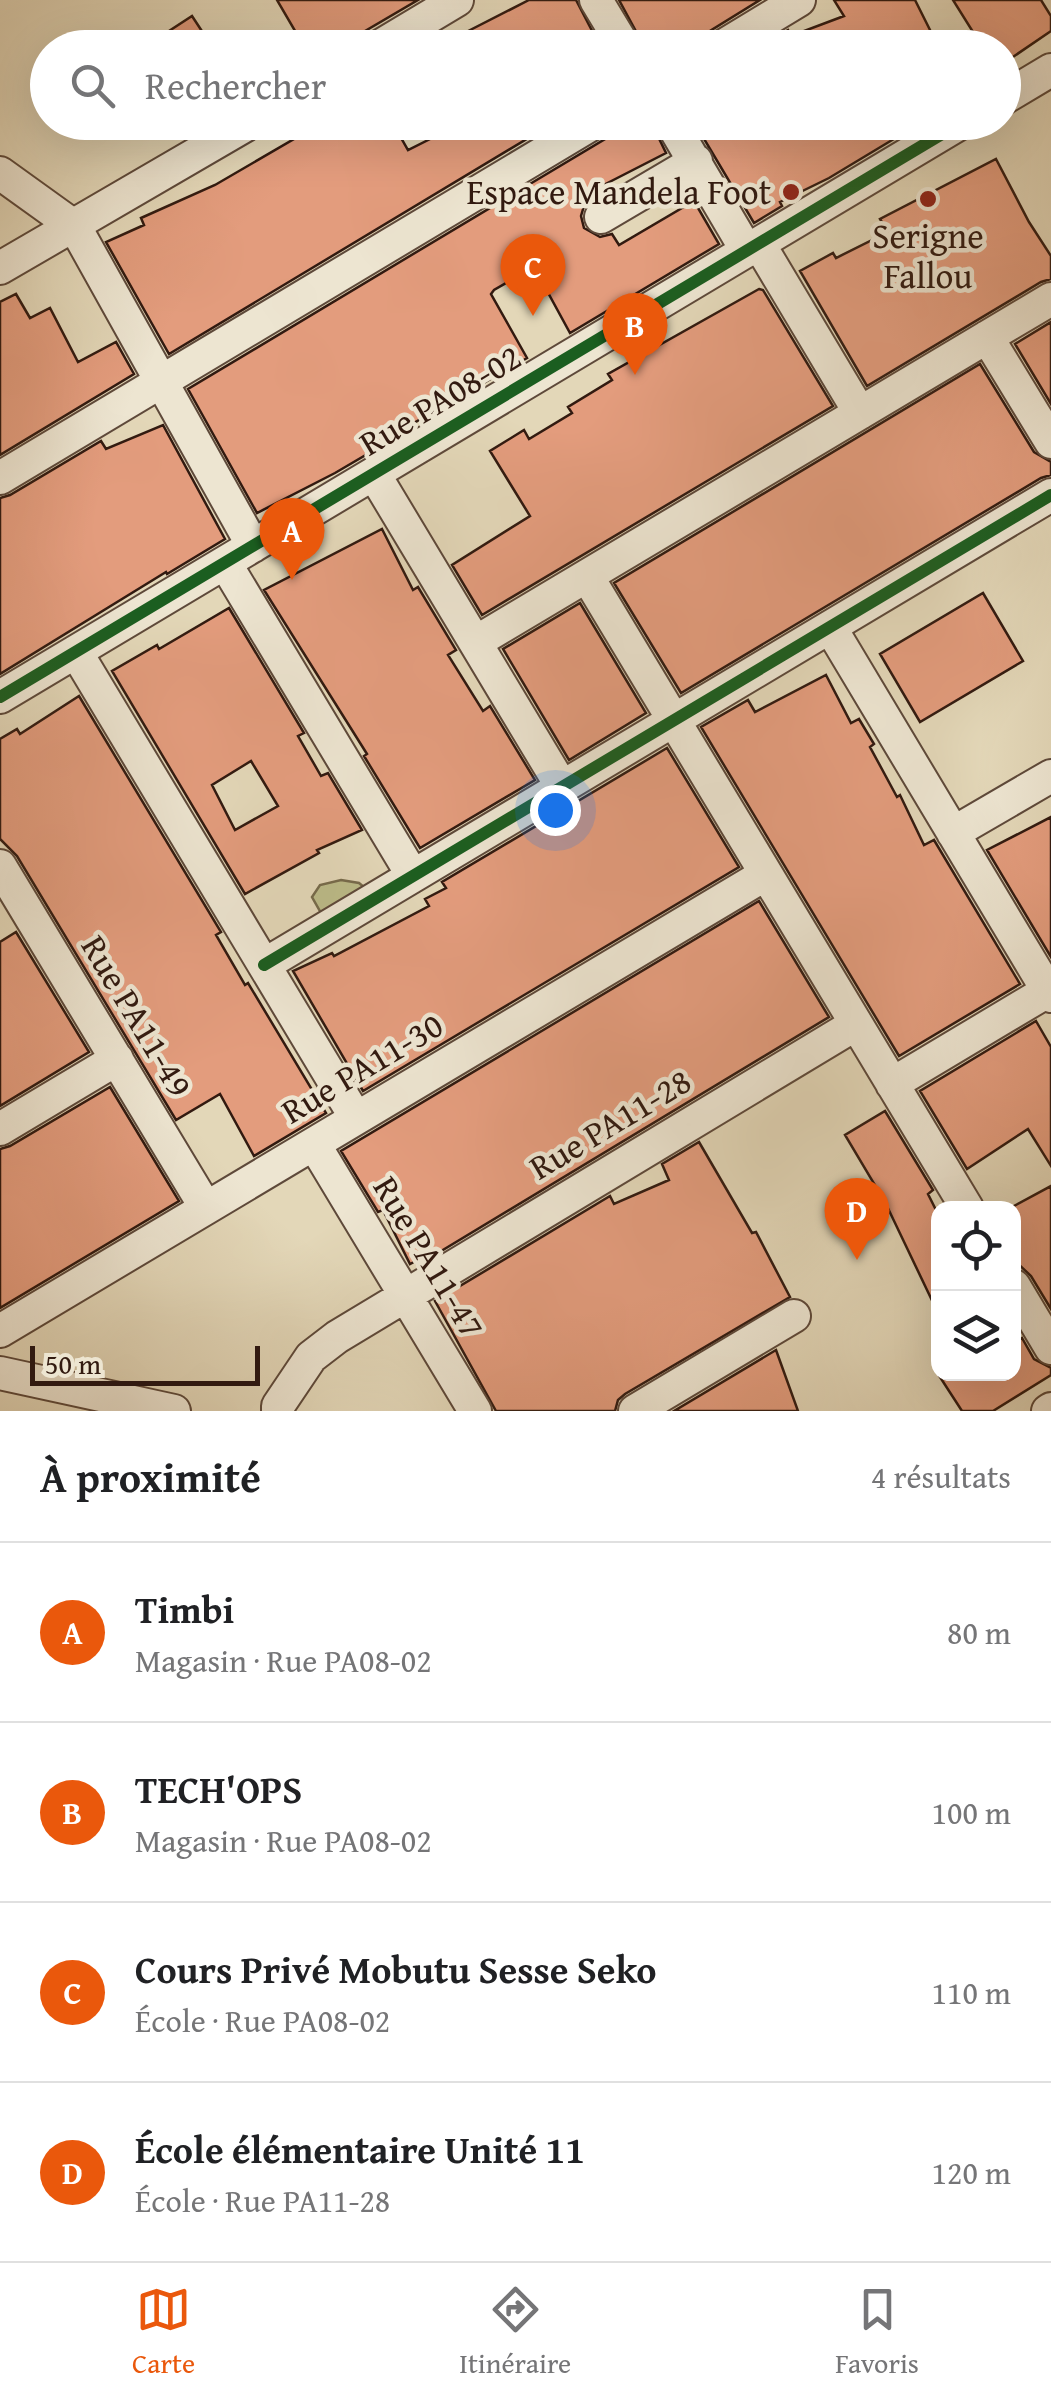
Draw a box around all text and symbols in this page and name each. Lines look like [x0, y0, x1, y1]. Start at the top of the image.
search box [30, 30, 1021, 140]
text: Rechercher [145, 57, 326, 113]
icon: search [65, 58, 120, 113]
place label: Espace Mandela Foot [466, 166, 771, 217]
marker: Espace Mandela Foot [780, 181, 802, 203]
marker: Serigne Fallou [917, 188, 939, 210]
place label: Serigne Fallou [872, 210, 984, 301]
pin: C [500, 234, 566, 316]
pin: B [602, 292, 668, 375]
street label: Rue PA08-02 [349, 331, 530, 468]
pin: A [260, 498, 324, 580]
your location [530, 785, 581, 836]
street label: Rue PA11-49 [69, 925, 206, 1106]
street label: Rue PA11-30 [271, 999, 452, 1136]
street label: Rue PA11-28 [519, 1055, 700, 1192]
street label: Rue PA11-47 [361, 1166, 498, 1347]
pin: D [824, 1178, 890, 1260]
map controls [931, 1201, 1021, 1381]
button: locate [931, 1201, 1021, 1291]
button: layers [931, 1291, 1021, 1381]
scale bar [30, 1341, 260, 1386]
text: 50 m [45, 1343, 101, 1384]
text: À proximité [40, 1446, 261, 1507]
text: 4 résultats [871, 1453, 1011, 1500]
text: Timbi [135, 1581, 234, 1637]
text: A [62, 1609, 83, 1656]
text: 80 m [947, 1609, 1011, 1656]
text: Magasin · Rue PA08-02 [135, 1637, 432, 1684]
text: TECH'OPS [135, 1761, 302, 1817]
text: B [63, 1789, 82, 1836]
text: 100 m [932, 1789, 1011, 1836]
text: Magasin · Rue PA08-02 [135, 1817, 432, 1864]
text: Cours Privé Mobutu Sesse Seko [135, 1941, 657, 1997]
text: C [63, 1969, 82, 2016]
text: 110 m [932, 1969, 1011, 2016]
text: École · Rue PA08-02 [135, 1997, 390, 2044]
text: École élémentaire Unité 11 [135, 2121, 585, 2177]
text: D [62, 2149, 83, 2196]
text: 120 m [932, 2149, 1011, 2196]
text: École · Rue PA11-28 [135, 2177, 390, 2224]
tab: Carte [132, 2282, 195, 2383]
tab: Itinéraire [459, 2282, 571, 2383]
tab: Favoris [835, 2282, 919, 2383]

